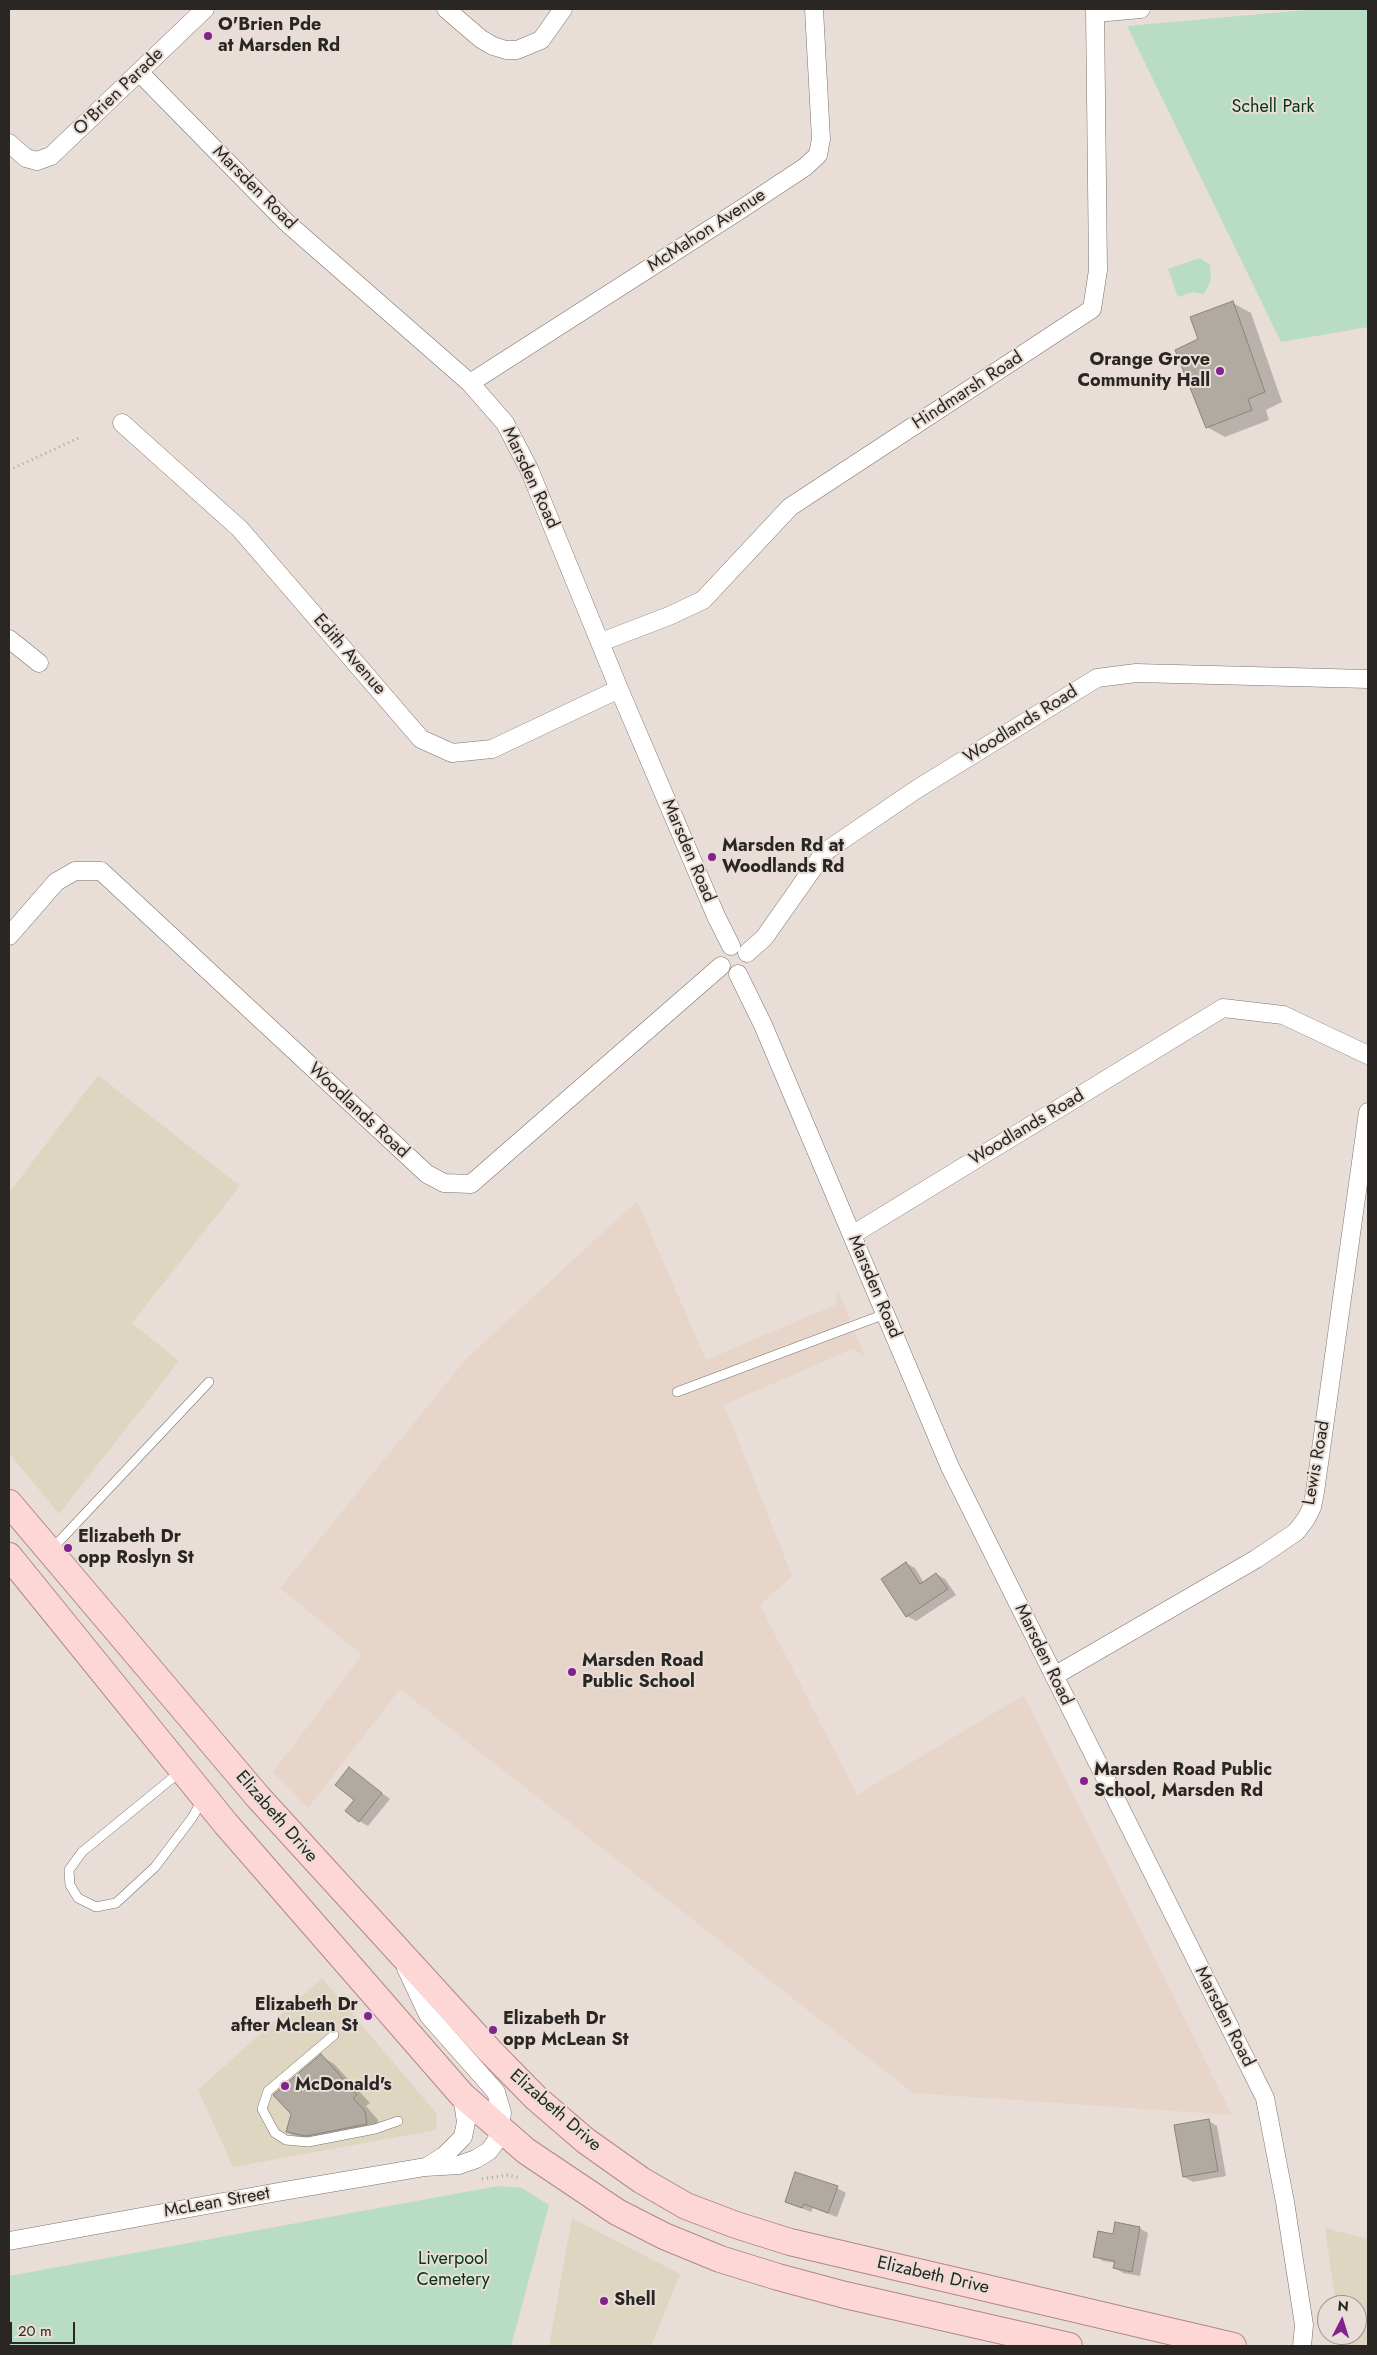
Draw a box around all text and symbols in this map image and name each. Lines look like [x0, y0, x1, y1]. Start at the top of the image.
place label: O'Brien Pde at Marsden Rd [218, 15, 340, 58]
marker: O'Brien Pde at Marsden Rd [202, 30, 214, 42]
street label: O'Brien Parade [70, 44, 168, 140]
park label: Schell Park [1232, 97, 1314, 119]
street label: Marsden Road [208, 142, 300, 234]
street label: McMahon Avenue [644, 185, 770, 277]
street label: Hindmarsh Road [909, 347, 1027, 435]
place label: Orange Grove Community Hall [1078, 350, 1210, 392]
marker: Orange Grove Community Hall [1214, 365, 1226, 377]
street label: Marsden Road [497, 424, 563, 532]
street label: Edith Avenue [308, 610, 390, 700]
street label: Woodlands Road [960, 681, 1082, 769]
street label: Marsden Road [657, 796, 719, 906]
place label: Marsden Rd at Woodlands Rd [722, 836, 844, 879]
marker: Marsden Rd at Woodlands Rd [706, 851, 718, 863]
street label: Woodlands Road [303, 1059, 413, 1163]
street label: Woodlands Road [966, 1085, 1088, 1171]
street label: Marsden Road [843, 1232, 905, 1342]
street label: Lewis Road [1299, 1419, 1335, 1507]
place label: Elizabeth Dr opp Roslyn St [78, 1527, 194, 1570]
marker: Elizabeth Dr opp Roslyn St [62, 1542, 74, 1554]
street label: Marsden Road [1009, 1601, 1077, 1709]
place label: Marsden Road Public School [582, 1651, 704, 1694]
marker: Marsden Road Public School [566, 1666, 578, 1678]
place label: Marsden Road Public School, Marsden Rd [1094, 1760, 1272, 1802]
street label: Elizabeth Drive [230, 1767, 322, 1867]
marker: Marsden Road Public School, Marsden Rd [1078, 1775, 1090, 1787]
street label: Marsden Road [1189, 1963, 1259, 2071]
place label: Elizabeth Dr after Mclean St [231, 1995, 358, 2038]
place label: Elizabeth Dr opp McLean St [503, 2009, 628, 2052]
marker: Elizabeth Dr after Mclean St [362, 2010, 374, 2022]
marker: Elizabeth Dr opp McLean St [487, 2024, 499, 2036]
street label: Elizabeth Drive [505, 2065, 605, 2157]
place label: McDonald's [295, 2075, 392, 2097]
marker: McDonald's [279, 2080, 291, 2092]
street label: McLean Street [162, 2183, 272, 2223]
park label: Liverpool Cemetery [416, 2249, 490, 2292]
street label: Elizabeth Drive [875, 2253, 991, 2299]
place label: Shell [614, 2290, 656, 2312]
marker: Shell [598, 2295, 610, 2307]
north arrow [1317, 2295, 1367, 2345]
text: N [1337, 2296, 1350, 2317]
scale bar [12, 2312, 78, 2344]
text: 20 m [18, 2320, 52, 2342]

